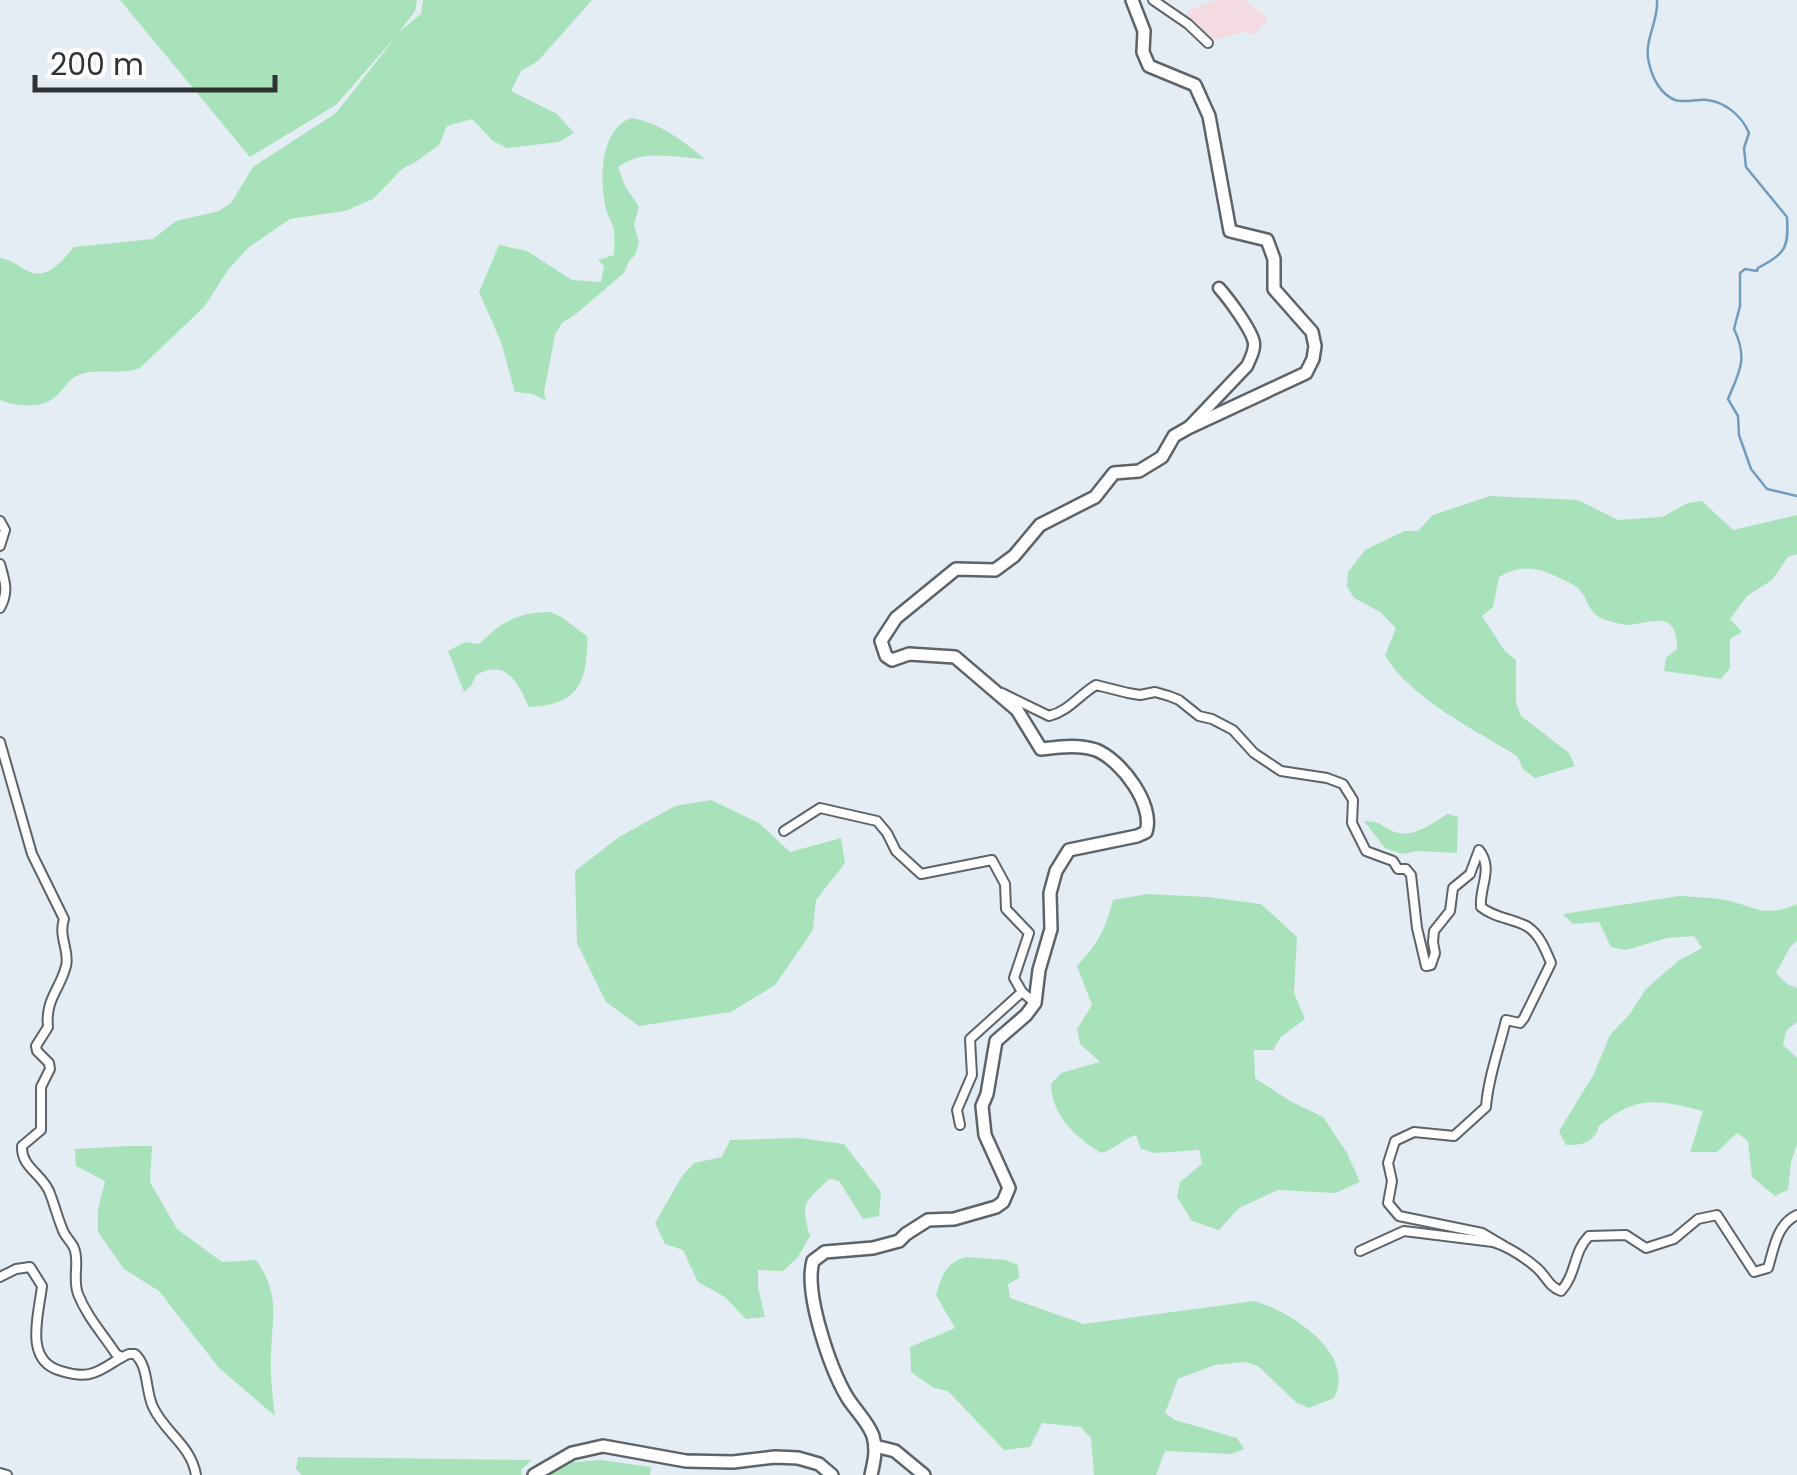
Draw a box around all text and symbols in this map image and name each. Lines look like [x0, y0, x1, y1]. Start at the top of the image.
scale bar [35, 30, 275, 92]
text: 200 m [50, 43, 144, 86]

